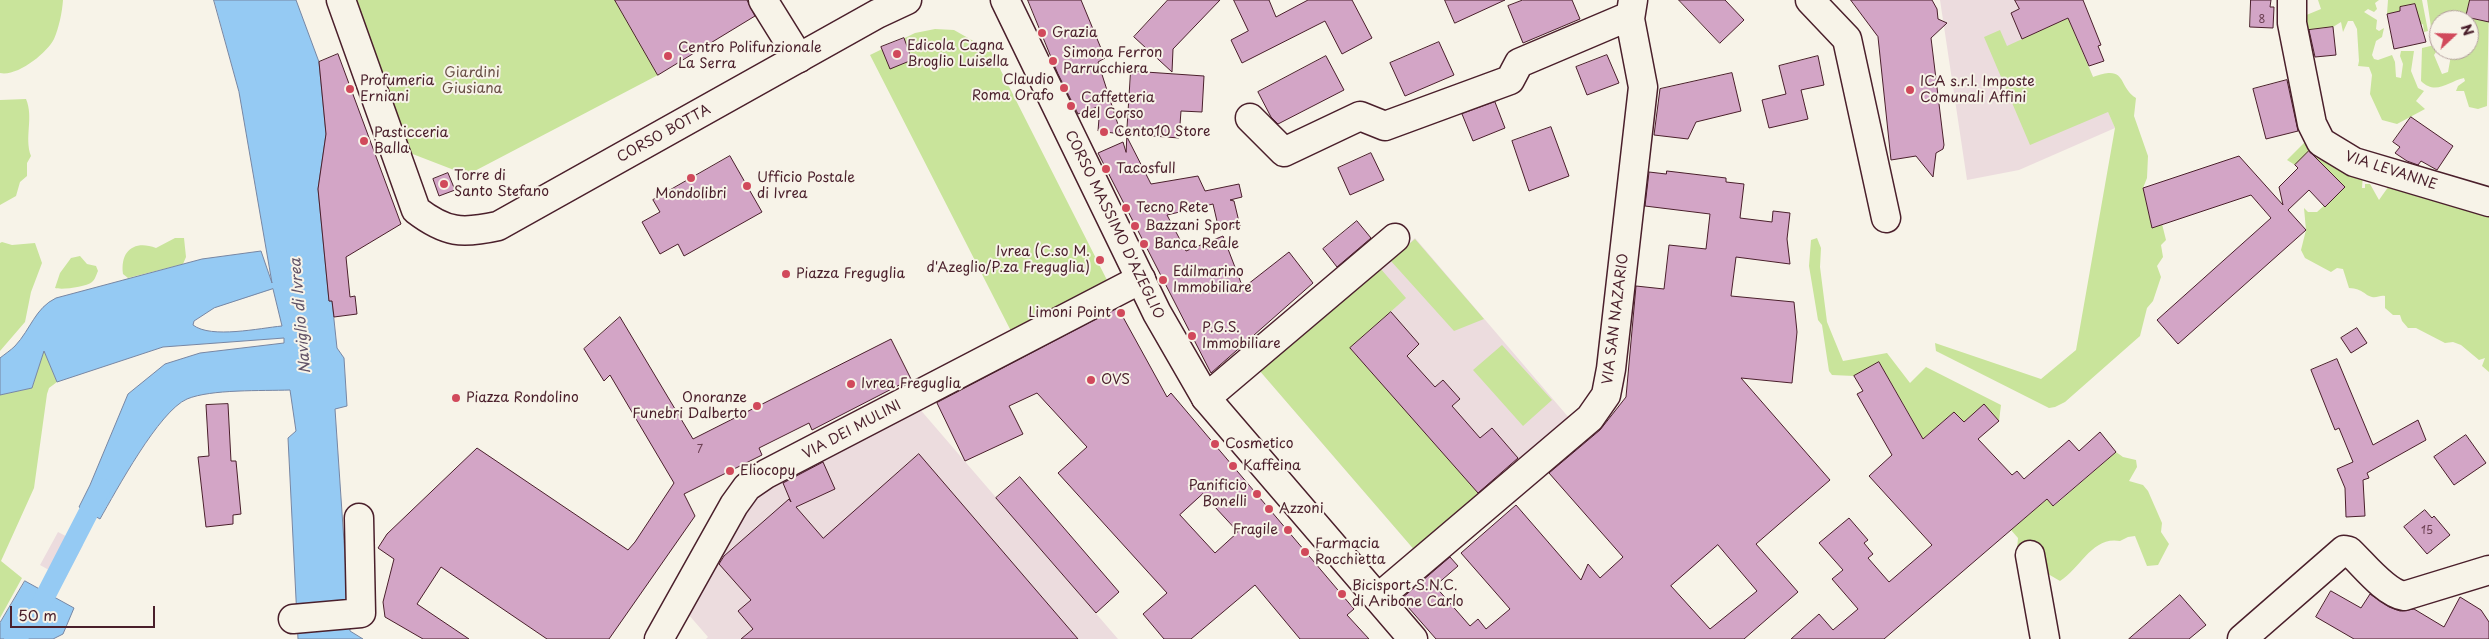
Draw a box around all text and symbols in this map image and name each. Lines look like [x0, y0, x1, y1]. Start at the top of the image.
north arrow [2429, 10, 2479, 60]
house number: 8 [2259, 13, 2265, 27]
text: N [2456, 21, 2479, 39]
place label: Grazia [1052, 25, 1097, 41]
marker: Grazia [1036, 27, 1048, 39]
place label: Edicola Cagna Broglio Luisella [907, 38, 1009, 70]
place label: Centro Polifunzionale La Serra [678, 40, 822, 72]
place label: Simona Ferron Parrucchiera [1063, 45, 1162, 78]
marker: Edicola Cagna Broglio Luisella [891, 48, 903, 60]
marker: Centro Polifunzionale La Serra [662, 50, 674, 62]
marker: Simona Ferron Parrucchiera [1047, 55, 1059, 67]
park label: Giardini Giusiana [442, 65, 502, 98]
place label: Claudio Roma Orafo [972, 72, 1054, 104]
place label: Profumeria Erniani [360, 73, 434, 105]
place label: ICA s.r.l. Imposte Comunali Affini [1920, 74, 2035, 106]
marker: Claudio Roma Orafo [1058, 82, 1070, 94]
marker: Profumeria Erniani [344, 83, 356, 95]
marker: ICA s.r.l. Imposte Comunali Affini [1904, 84, 1916, 96]
place label: Caffetteria del Corso [1081, 90, 1155, 122]
marker: Caffetteria del Corso [1065, 100, 1077, 112]
street label: CORSO BOTTA [614, 101, 714, 167]
place label: Cento10 Store [1114, 124, 1211, 140]
place label: Pasticceria Balla [374, 125, 448, 158]
marker: Cento10 Store [1098, 126, 1110, 138]
street label: CORSO MASSIMO D'AZEGLIO [1061, 128, 1167, 322]
marker: Pasticceria Balla [358, 135, 370, 147]
street label: VIA LEVANNE [2343, 148, 2439, 194]
place label: Tacosfull [1116, 161, 1176, 177]
marker: Tacosfull [1100, 163, 1112, 175]
place label: Torre di Santo Stefano [454, 168, 549, 200]
place label: Ufficio Postale di Ivrea [757, 170, 855, 202]
marker: Mondolibri [685, 172, 697, 184]
marker: Torre di Santo Stefano [438, 178, 450, 190]
marker: Ufficio Postale di Ivrea [741, 180, 753, 192]
place label: Mondolibri [655, 186, 727, 202]
place label: Tecno Rete [1136, 200, 1209, 216]
marker: Tecno Rete [1120, 202, 1132, 214]
place label: Bazzani Sport [1145, 218, 1240, 234]
marker: Bazzani Sport [1129, 220, 1141, 232]
place label: Banca Reale [1154, 236, 1239, 252]
marker: Banca Reale [1138, 238, 1150, 250]
place label: Ivrea (C.so M. d'Azeglio/P.za Freguglia) [926, 244, 1090, 276]
street label: VIA SAN NAZARIO [1600, 252, 1632, 386]
marker: Ivrea (C.so M. d'Azeglio/P.za Freguglia) [1094, 254, 1106, 266]
water label: Naviglio di Ivrea [287, 257, 315, 375]
place label: Edilmarino Immobiliare [1173, 264, 1252, 296]
place label: Piazza Freguglia [796, 266, 905, 282]
marker: Piazza Freguglia [780, 268, 792, 280]
marker: Edilmarino Immobiliare [1157, 274, 1169, 286]
place label: Limoni Point [1028, 305, 1111, 321]
marker: Limoni Point [1115, 307, 1127, 319]
place label: P.G.S. Immobiliare [1202, 320, 1281, 352]
marker: P.G.S. Immobiliare [1186, 330, 1198, 342]
place label: OVS [1101, 372, 1130, 388]
marker: OVS [1085, 374, 1097, 386]
place label: Ivrea Freguglia [861, 376, 961, 392]
marker: Ivrea Freguglia [845, 378, 857, 390]
place label: Piazza Rondolino [466, 390, 579, 406]
place label: Onoranze Funebri Dalberto [632, 390, 747, 422]
marker: Piazza Rondolino [450, 392, 462, 404]
street label: VIA DEI MULINI [800, 397, 904, 463]
marker: Onoranze Funebri Dalberto [751, 400, 763, 412]
place label: Cosmetico [1225, 436, 1293, 452]
marker: Cosmetico [1209, 438, 1221, 450]
house number: 7 [697, 443, 703, 457]
place label: Kaffeina [1243, 458, 1301, 474]
marker: Kaffeina [1227, 460, 1239, 472]
place label: Eliocopy [740, 463, 795, 479]
marker: Eliocopy [724, 465, 736, 477]
place label: Panificio Bonelli [1189, 478, 1247, 511]
marker: Panificio Bonelli [1251, 488, 1263, 500]
place label: Azzoni [1279, 501, 1324, 517]
marker: Azzoni [1263, 503, 1275, 515]
place label: Fragile [1233, 522, 1278, 538]
marker: Fragile [1282, 524, 1294, 536]
house number: 15 [2421, 524, 2433, 538]
place label: Farmacia Rocchietta [1315, 536, 1386, 568]
marker: Farmacia Rocchietta [1299, 546, 1311, 558]
place label: Bicisport S.N.C. di Aribone Carlo [1352, 578, 1464, 610]
marker: Bicisport S.N.C. di Aribone Carlo [1336, 588, 1348, 600]
scale bar [12, 596, 158, 628]
text: 50 m [18, 603, 57, 626]

